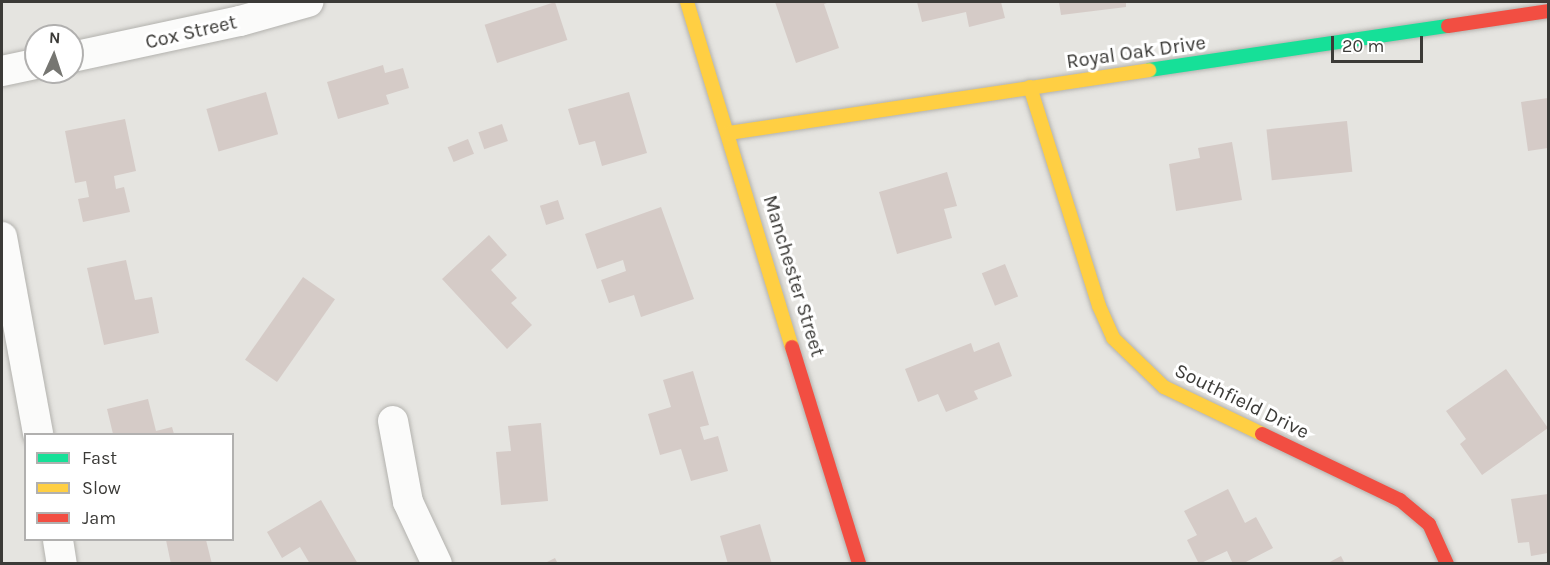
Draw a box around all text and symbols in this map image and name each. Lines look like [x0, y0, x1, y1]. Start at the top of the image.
street label: Cox Street [143, 10, 239, 54]
north arrow [24, 24, 84, 84]
scale bar [1334, 24, 1426, 62]
text: N [49, 28, 61, 47]
street label: Royal Oak Drive [1065, 30, 1207, 74]
text: 20 m [1342, 35, 1384, 57]
street label: Manchester Street [758, 192, 830, 360]
street label: Southfield Drive [1171, 358, 1313, 444]
legend [24, 433, 234, 541]
text: Fast [82, 447, 117, 469]
text: Slow [82, 477, 121, 499]
text: Jam [82, 507, 116, 529]

